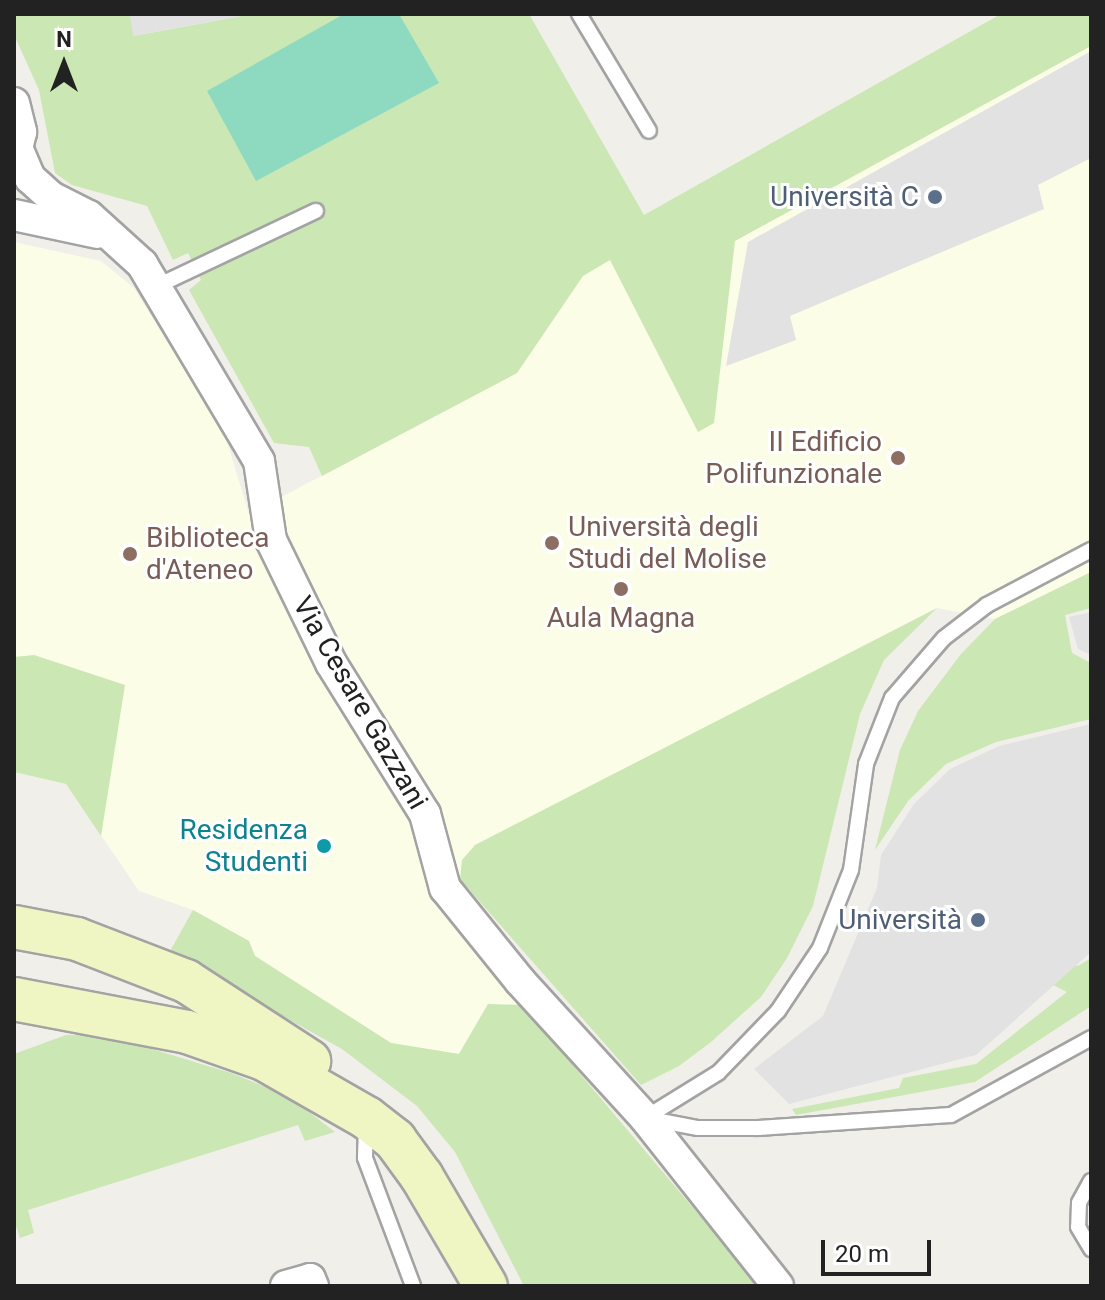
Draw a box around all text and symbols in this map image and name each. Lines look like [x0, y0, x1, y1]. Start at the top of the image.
north arrow [24, 24, 104, 104]
text: N [56, 27, 72, 52]
place label: Università C [770, 180, 919, 214]
marker: Università C [926, 188, 944, 206]
place label: II Edificio Polifunzionale [705, 425, 882, 491]
marker: II Edificio Polifunzionale [889, 449, 907, 467]
place label: Università degli Studi del Molise [568, 510, 766, 576]
place label: Biblioteca d'Ateneo [146, 521, 269, 587]
marker: Università degli Studi del Molise [543, 534, 561, 552]
marker: Biblioteca d'Ateneo [121, 545, 139, 563]
marker: Aula Magna [612, 580, 630, 598]
street label: Via Cesare Gazzani [285, 591, 435, 815]
place label: Aula Magna [547, 601, 695, 635]
place label: Residenza Studenti [179, 813, 308, 879]
marker: Residenza Studenti [315, 837, 333, 855]
place label: Università [838, 903, 962, 937]
marker: Università [969, 911, 987, 929]
scale bar [825, 1224, 935, 1274]
text: 20 m [835, 1240, 889, 1268]

